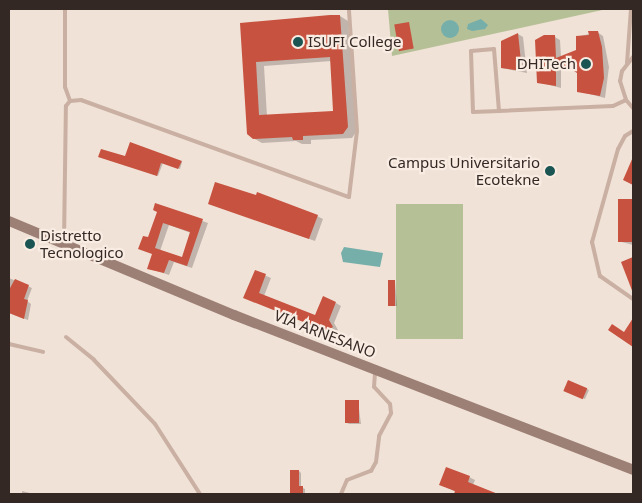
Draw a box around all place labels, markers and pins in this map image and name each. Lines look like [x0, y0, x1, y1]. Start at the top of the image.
place label: ISUFI College [308, 33, 401, 51]
marker: ISUFI College [292, 36, 304, 48]
place label: DHITech [517, 55, 576, 73]
marker: DHITech [580, 58, 592, 70]
place label: Campus Universitario Ecotekne [388, 153, 540, 188]
marker: Campus Universitario Ecotekne [544, 165, 556, 177]
place label: Distretto Tecnologico [40, 226, 124, 261]
marker: Distretto Tecnologico [24, 238, 36, 250]

